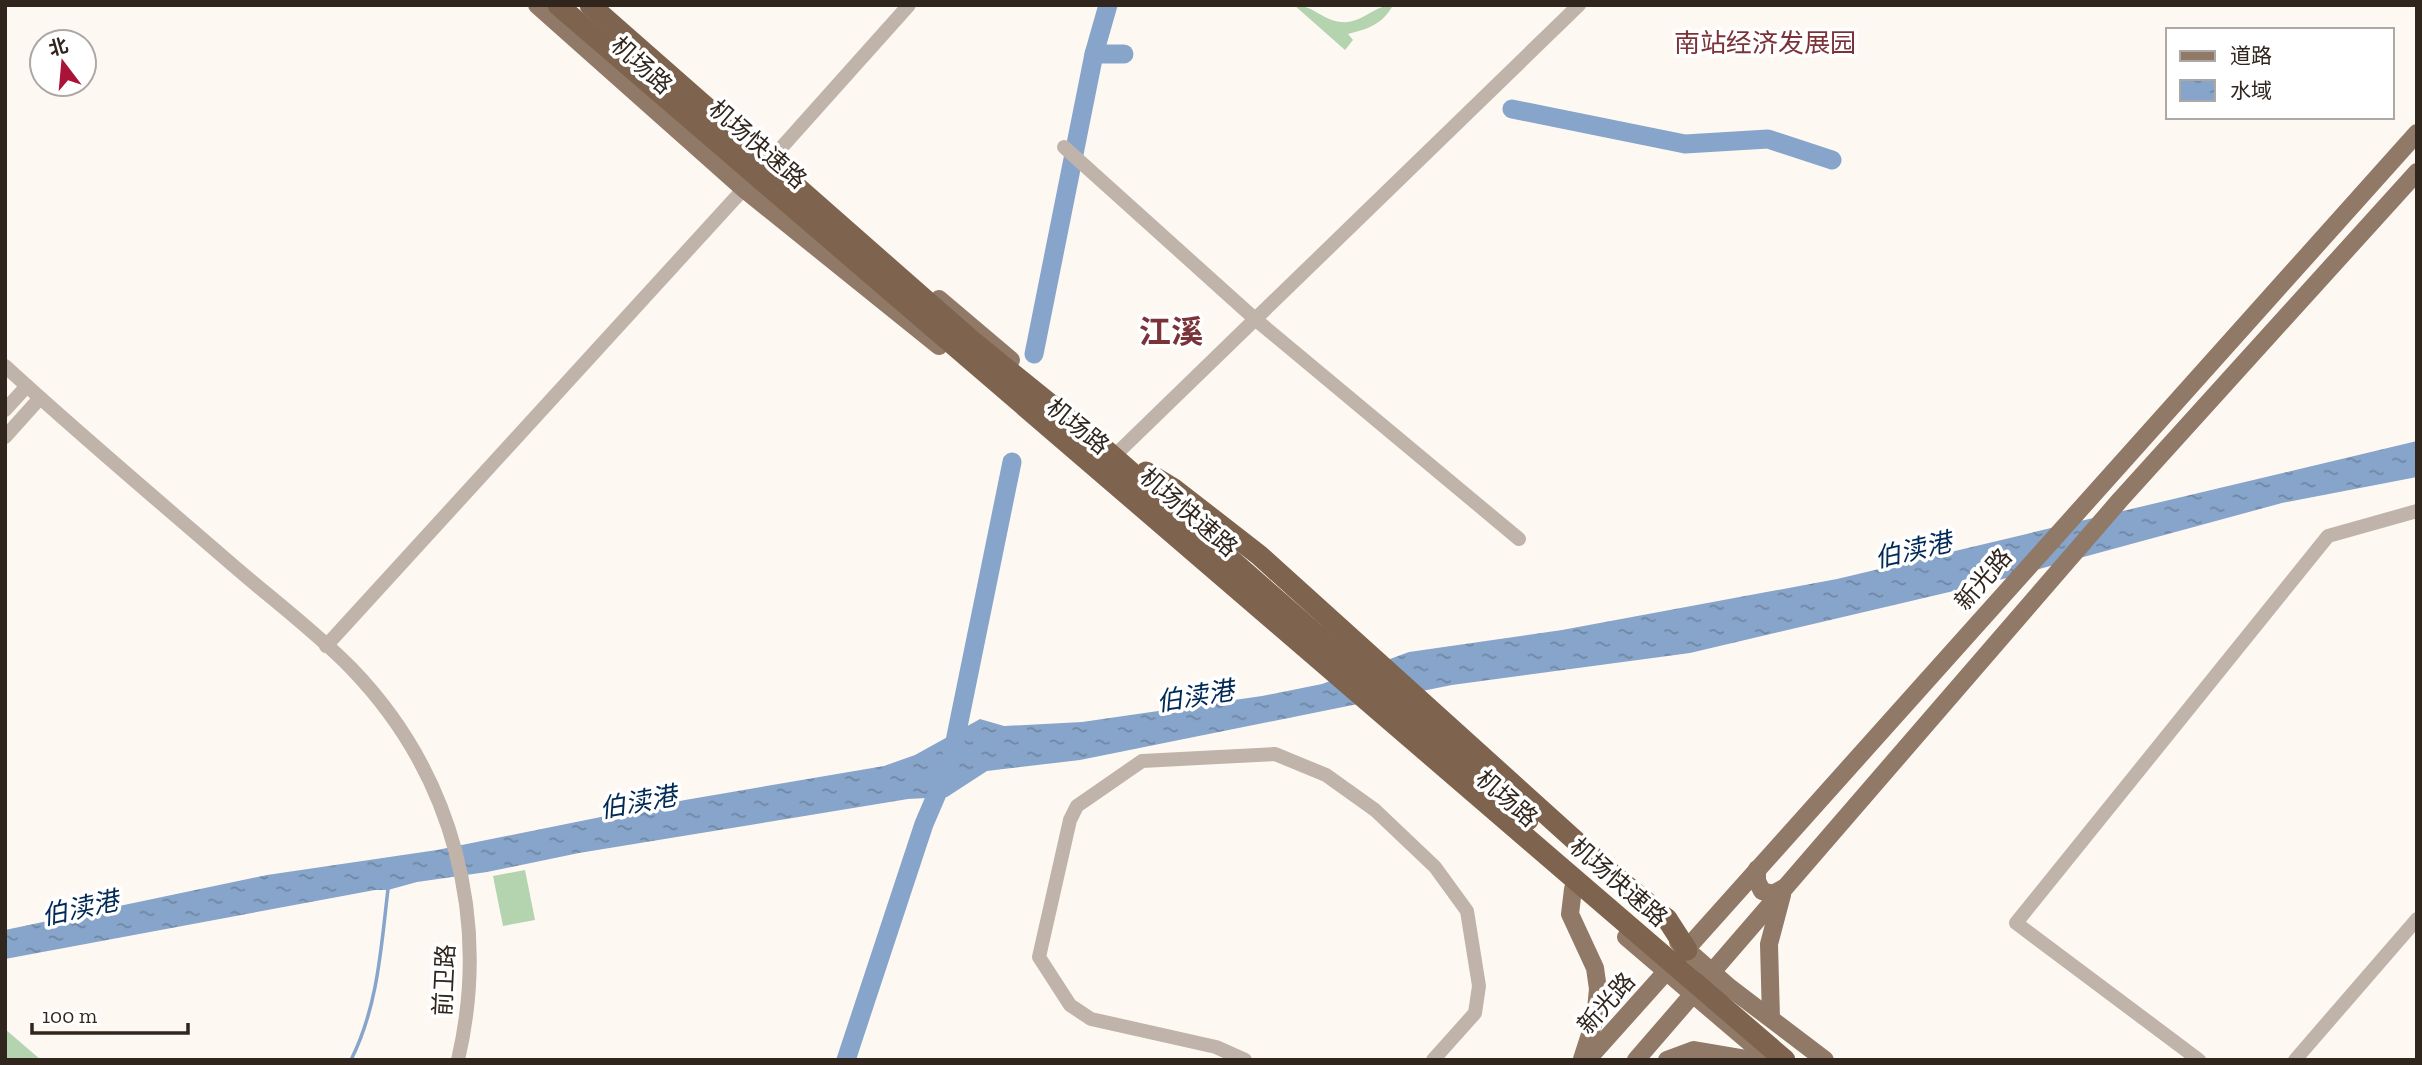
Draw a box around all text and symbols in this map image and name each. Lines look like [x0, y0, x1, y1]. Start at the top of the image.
district label: 南站经济发展园 [1674, 27, 1856, 59]
north arrow [28, 28, 98, 98]
legend [2166, 28, 2394, 119]
street label: 机场路 [606, 30, 678, 100]
text: 北 [46, 33, 71, 61]
text: 道路 [2230, 43, 2272, 68]
text: 水域 [2230, 78, 2272, 103]
street label: 机场快速路 [703, 94, 813, 194]
district label: 江溪 [1139, 313, 1203, 351]
street label: 机场路 [1041, 392, 1115, 460]
street label: 机场快速路 [1134, 462, 1244, 562]
water label: 伯渎港 [1871, 525, 1958, 574]
street label: 新光路 [1948, 542, 2018, 616]
water label: 伯渎港 [1154, 673, 1240, 718]
street label: 机场路 [1470, 763, 1544, 833]
water label: 伯渎港 [597, 779, 683, 825]
street label: 机场快速路 [1564, 832, 1674, 932]
water label: 伯渎港 [39, 883, 125, 932]
street label: 前卫路 [428, 943, 460, 1017]
street label: 新光路 [1571, 967, 1641, 1039]
scale bar [32, 992, 187, 1036]
text: 100 m [42, 1003, 97, 1028]

